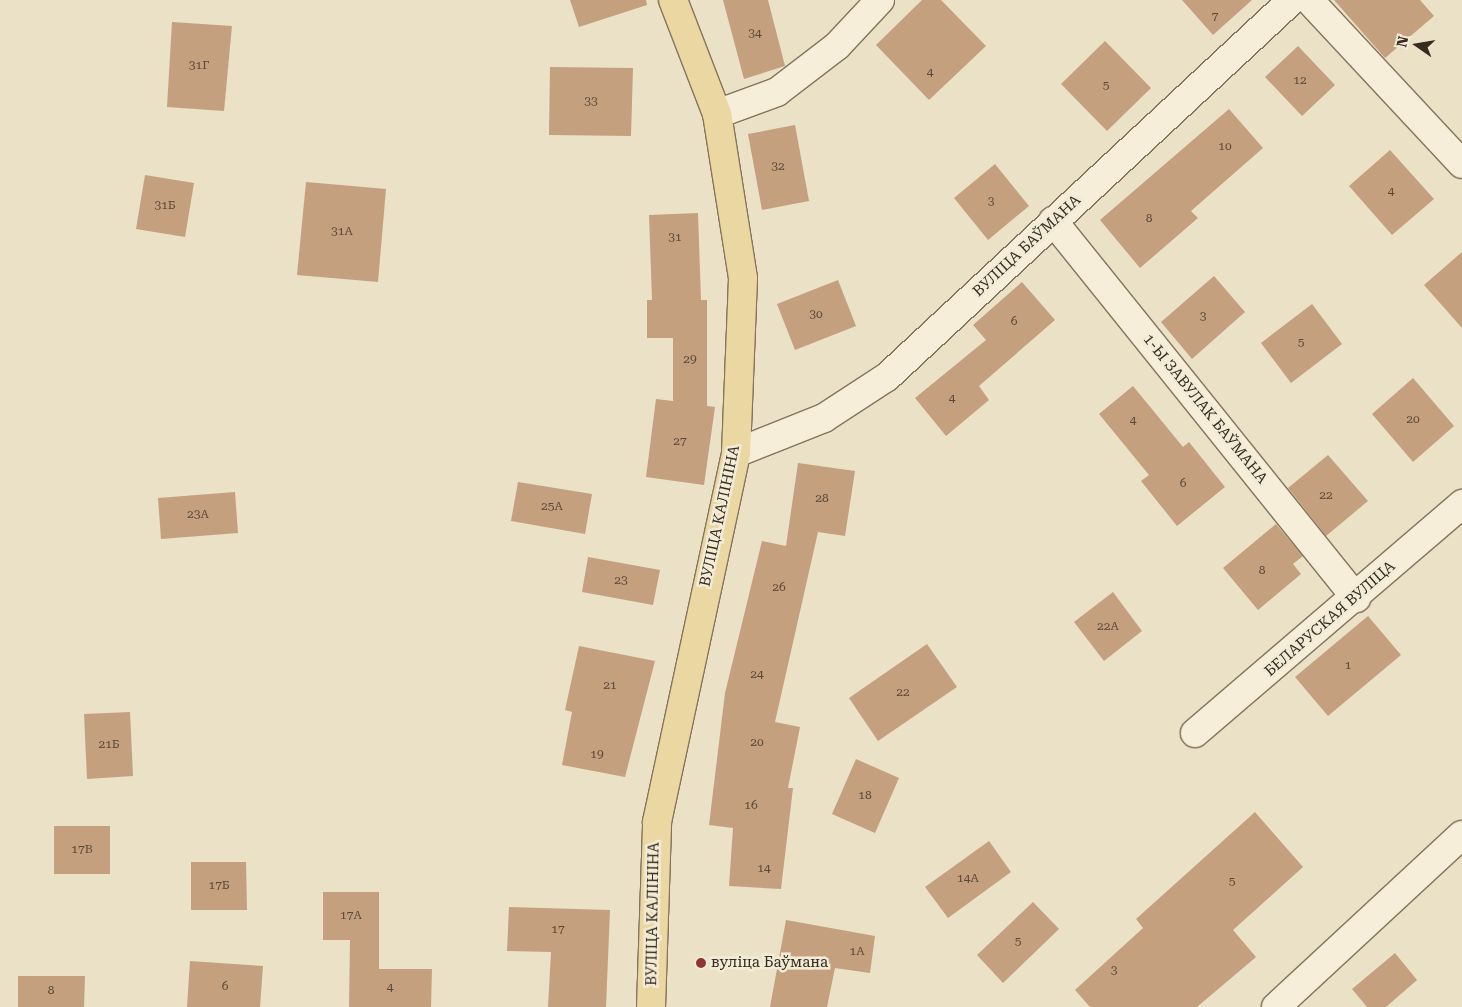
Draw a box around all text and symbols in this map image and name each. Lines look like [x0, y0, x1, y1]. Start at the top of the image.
house number: 7 [1212, 10, 1218, 24]
north arrow [1392, 20, 1442, 70]
house number: 34 [748, 27, 762, 41]
text: N [1393, 35, 1411, 49]
house number: 31Г [189, 59, 209, 73]
house number: 4 [927, 66, 933, 80]
house number: 12 [1293, 74, 1307, 88]
house number: 5 [1103, 79, 1109, 93]
house number: 33 [584, 95, 598, 109]
house number: 10 [1218, 140, 1232, 154]
house number: 32 [771, 160, 785, 174]
house number: 4 [1388, 185, 1394, 199]
street label: ВУЛІЦА БАЎМАНА [969, 191, 1085, 301]
house number: 3 [988, 195, 994, 209]
house number: 31Б [154, 199, 176, 213]
house number: 8 [1146, 212, 1152, 226]
house number: 31А [331, 225, 353, 239]
house number: 31 [668, 231, 682, 245]
house number: 30 [809, 308, 823, 322]
house number: 3 [1200, 310, 1206, 324]
house number: 6 [1011, 315, 1017, 329]
street label: 1-Ы ЗАВУЛАК БАЎМАНА [1139, 331, 1271, 487]
house number: 5 [1298, 336, 1304, 350]
house number: 29 [683, 353, 697, 367]
house number: 4 [949, 392, 955, 406]
house number: 20 [1406, 413, 1420, 427]
house number: 4 [1130, 414, 1136, 428]
house number: 27 [673, 435, 687, 449]
street label: ВУЛІЦА КАЛІНІНА [696, 444, 744, 588]
house number: 6 [1180, 477, 1186, 491]
house number: 22 [1319, 489, 1333, 503]
house number: 28 [815, 492, 829, 506]
house number: 25А [541, 500, 563, 514]
house number: 23А [187, 508, 209, 522]
street label: БЕЛАРУСКАЯ ВУЛІЦА [1261, 557, 1399, 681]
house number: 8 [1259, 564, 1265, 578]
house number: 23 [614, 574, 628, 588]
house number: 26 [772, 581, 786, 595]
house number: 22А [1097, 620, 1119, 634]
house number: 1 [1345, 659, 1351, 673]
house number: 24 [750, 668, 764, 682]
house number: 21 [603, 679, 617, 693]
house number: 22 [896, 686, 910, 700]
house number: 20 [750, 736, 764, 750]
house number: 21Б [98, 738, 120, 752]
house number: 19 [590, 748, 604, 762]
house number: 18 [858, 789, 872, 803]
house number: 16 [744, 799, 758, 813]
street label: ВУЛІЦА КАЛІНІНА [643, 842, 663, 986]
house number: 17В [71, 843, 93, 857]
house number: 14 [757, 862, 771, 876]
house number: 14А [957, 872, 979, 886]
house number: 5 [1229, 875, 1235, 889]
house number: 17Б [208, 879, 230, 893]
house number: 17А [340, 909, 362, 923]
house number: 17 [551, 923, 565, 937]
house number: 5 [1015, 935, 1021, 949]
house number: 1А [849, 945, 865, 959]
place label: вуліца Баўмана [711, 954, 828, 972]
marker: вуліца Баўмана [695, 957, 707, 969]
house number: 3 [1111, 964, 1117, 978]
house number: 6 [222, 980, 228, 994]
house number: 4 [387, 981, 393, 995]
house number: 8 [48, 984, 54, 998]

